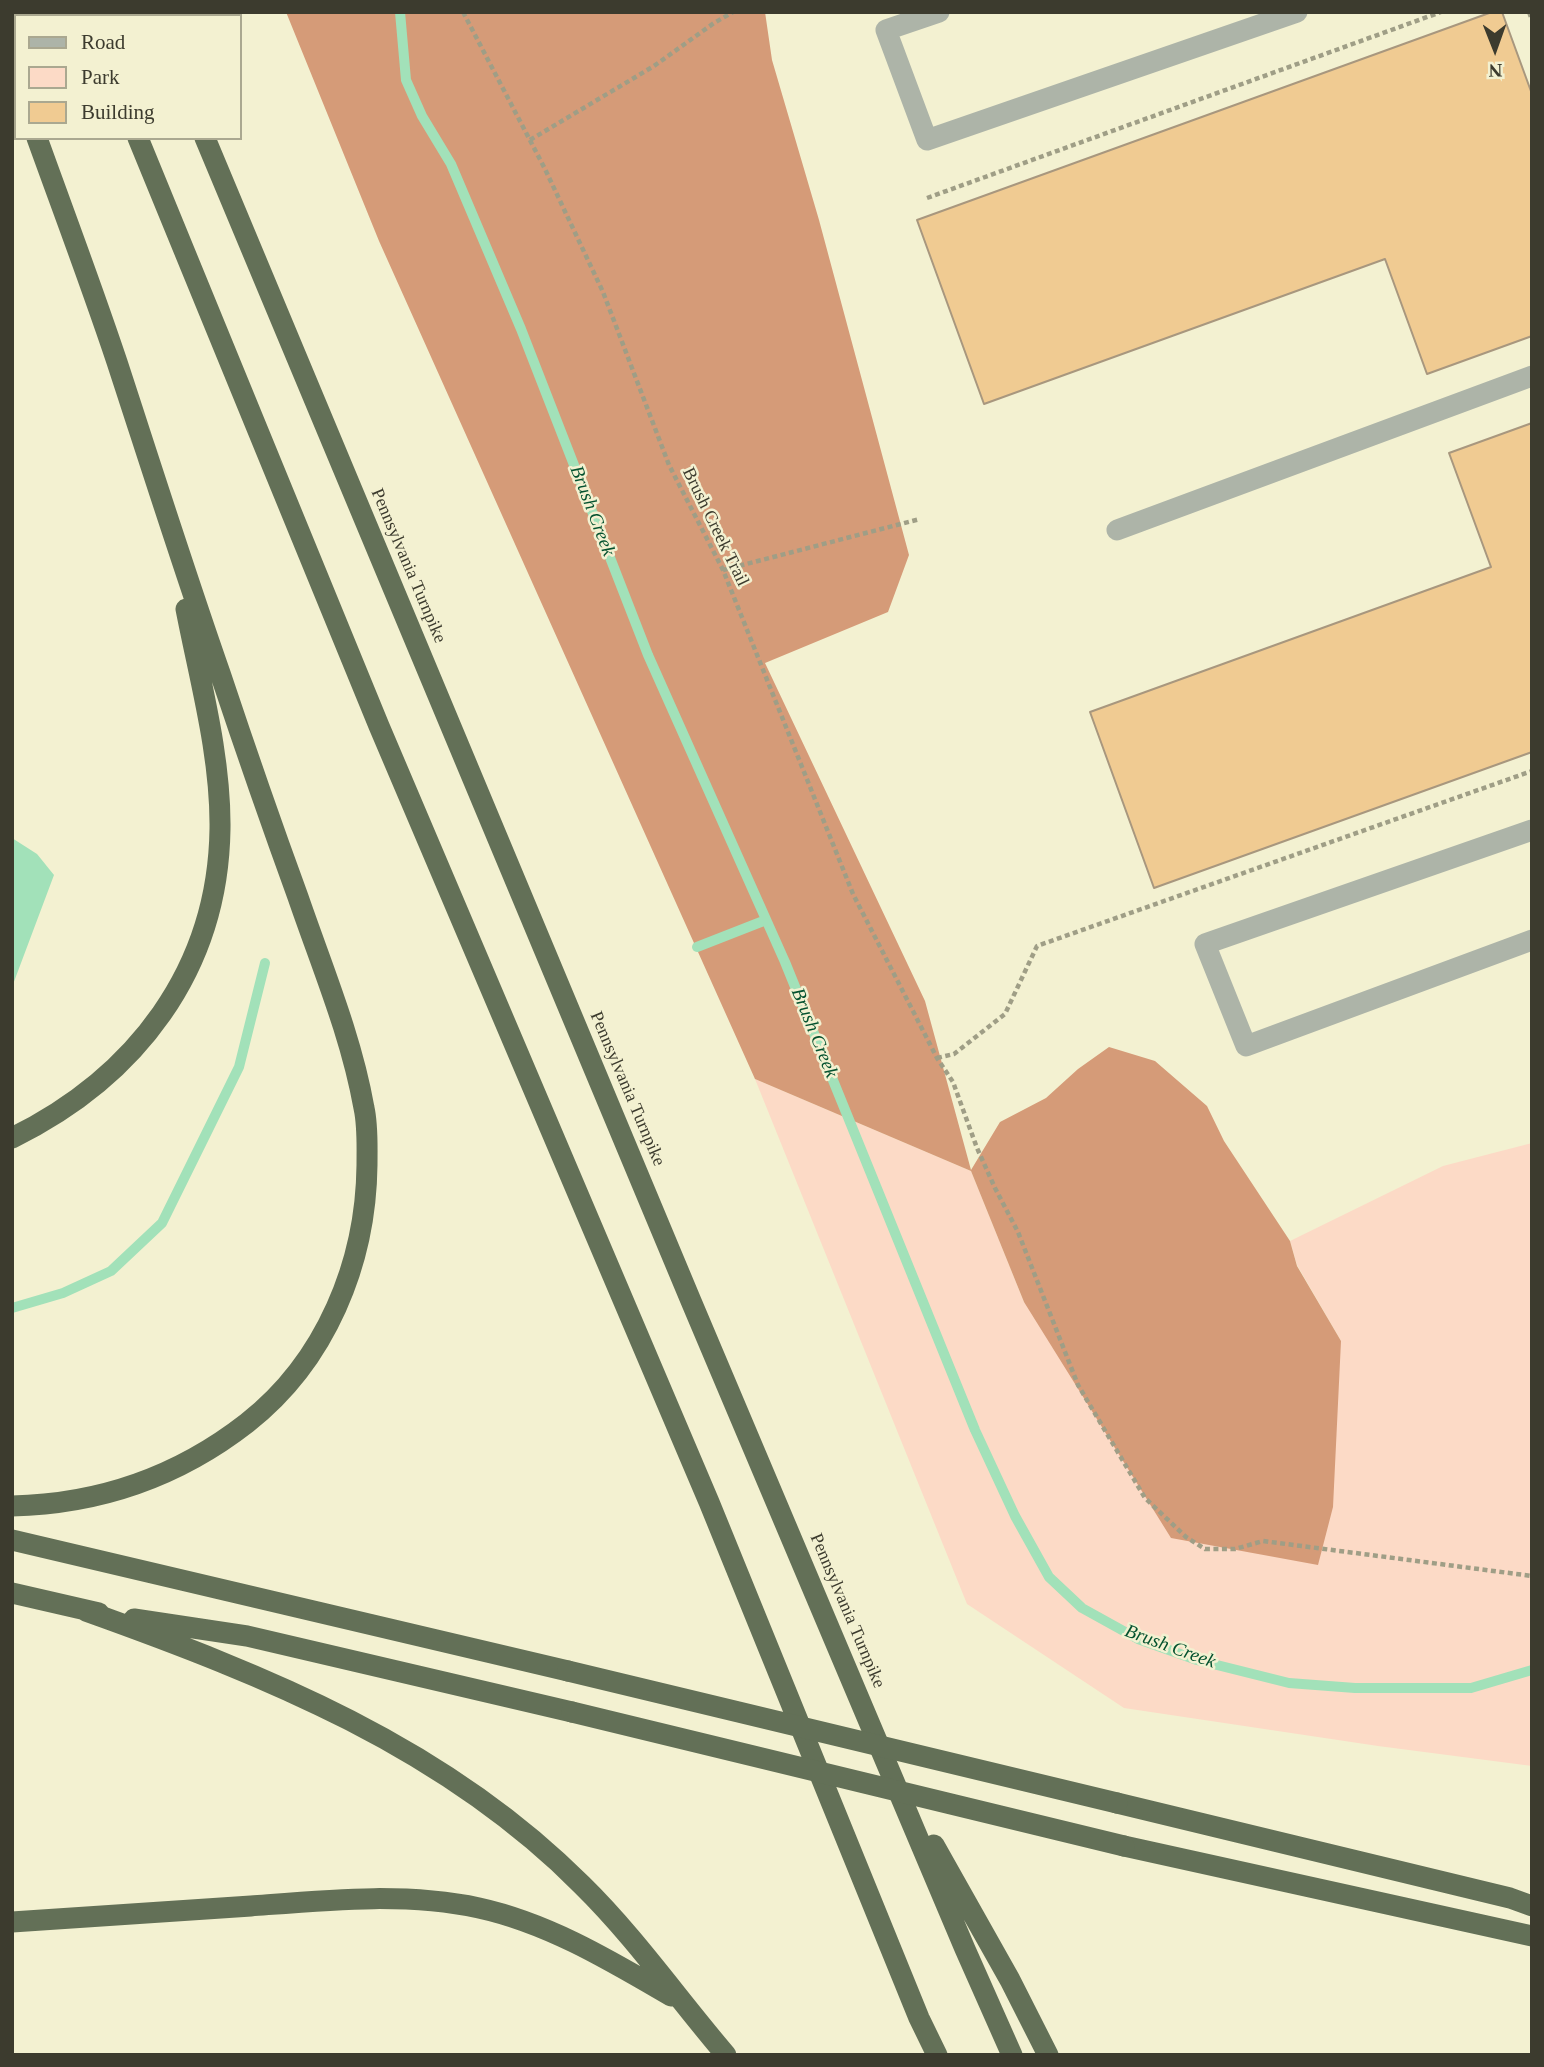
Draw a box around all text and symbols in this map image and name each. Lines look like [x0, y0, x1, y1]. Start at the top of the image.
legend [14, 14, 242, 140]
north arrow [1460, 14, 1530, 84]
text: Road [81, 30, 125, 54]
text: N [1488, 60, 1502, 81]
text: Park [81, 65, 120, 89]
text: Building [81, 100, 155, 124]
water label: Brush Creek [564, 463, 620, 559]
street label: Brush Creek Trail [677, 464, 753, 590]
street label: Pennsylvania Turnpike [366, 485, 450, 647]
water label: Brush Creek [786, 985, 842, 1081]
street label: Pennsylvania Turnpike [585, 1008, 669, 1170]
street label: Pennsylvania Turnpike [805, 1530, 889, 1692]
water label: Brush Creek [1122, 1620, 1218, 1674]

